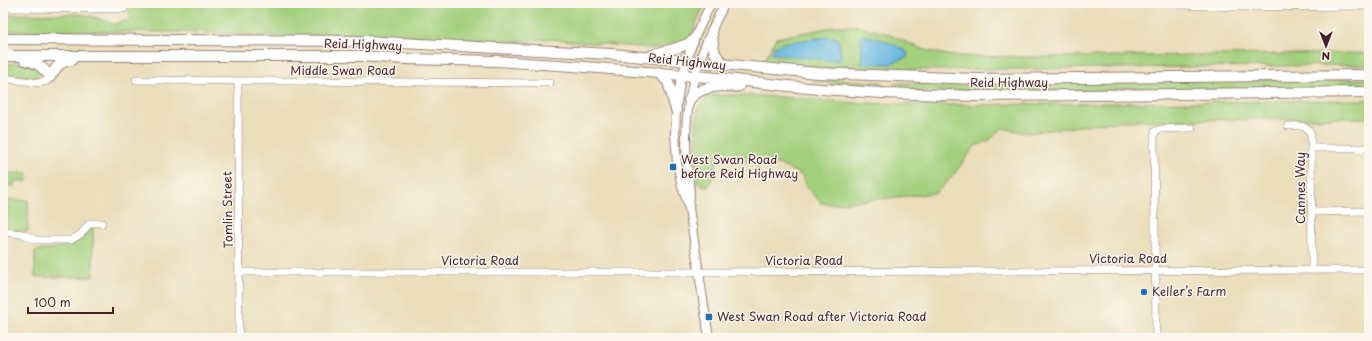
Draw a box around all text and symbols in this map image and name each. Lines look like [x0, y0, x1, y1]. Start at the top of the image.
north arrow [1306, 26, 1346, 66]
street label: Reid Highway [324, 34, 402, 54]
street label: Reid Highway [647, 48, 727, 74]
text: N [1321, 48, 1330, 65]
street label: Middle Swan Road [290, 61, 396, 79]
street label: Reid Highway [970, 73, 1048, 91]
place label: West Swan Road before Reid Highway [681, 150, 798, 182]
street label: Cannes Way [1291, 152, 1309, 224]
marker: West Swan Road before Reid Highway [668, 162, 678, 172]
street label: Tomlin Street [217, 171, 237, 249]
street label: Victoria Road [1089, 249, 1167, 267]
street label: Victoria Road [441, 251, 519, 269]
street label: Victoria Road [765, 251, 843, 269]
place label: Keller’s Farm [1152, 282, 1226, 300]
marker: Keller’s Farm [1139, 287, 1149, 297]
scale bar [28, 289, 113, 315]
text: 100 m [34, 293, 71, 311]
place label: West Swan Road after Victoria Road [717, 307, 927, 325]
marker: West Swan Road after Victoria Road [704, 312, 714, 322]

